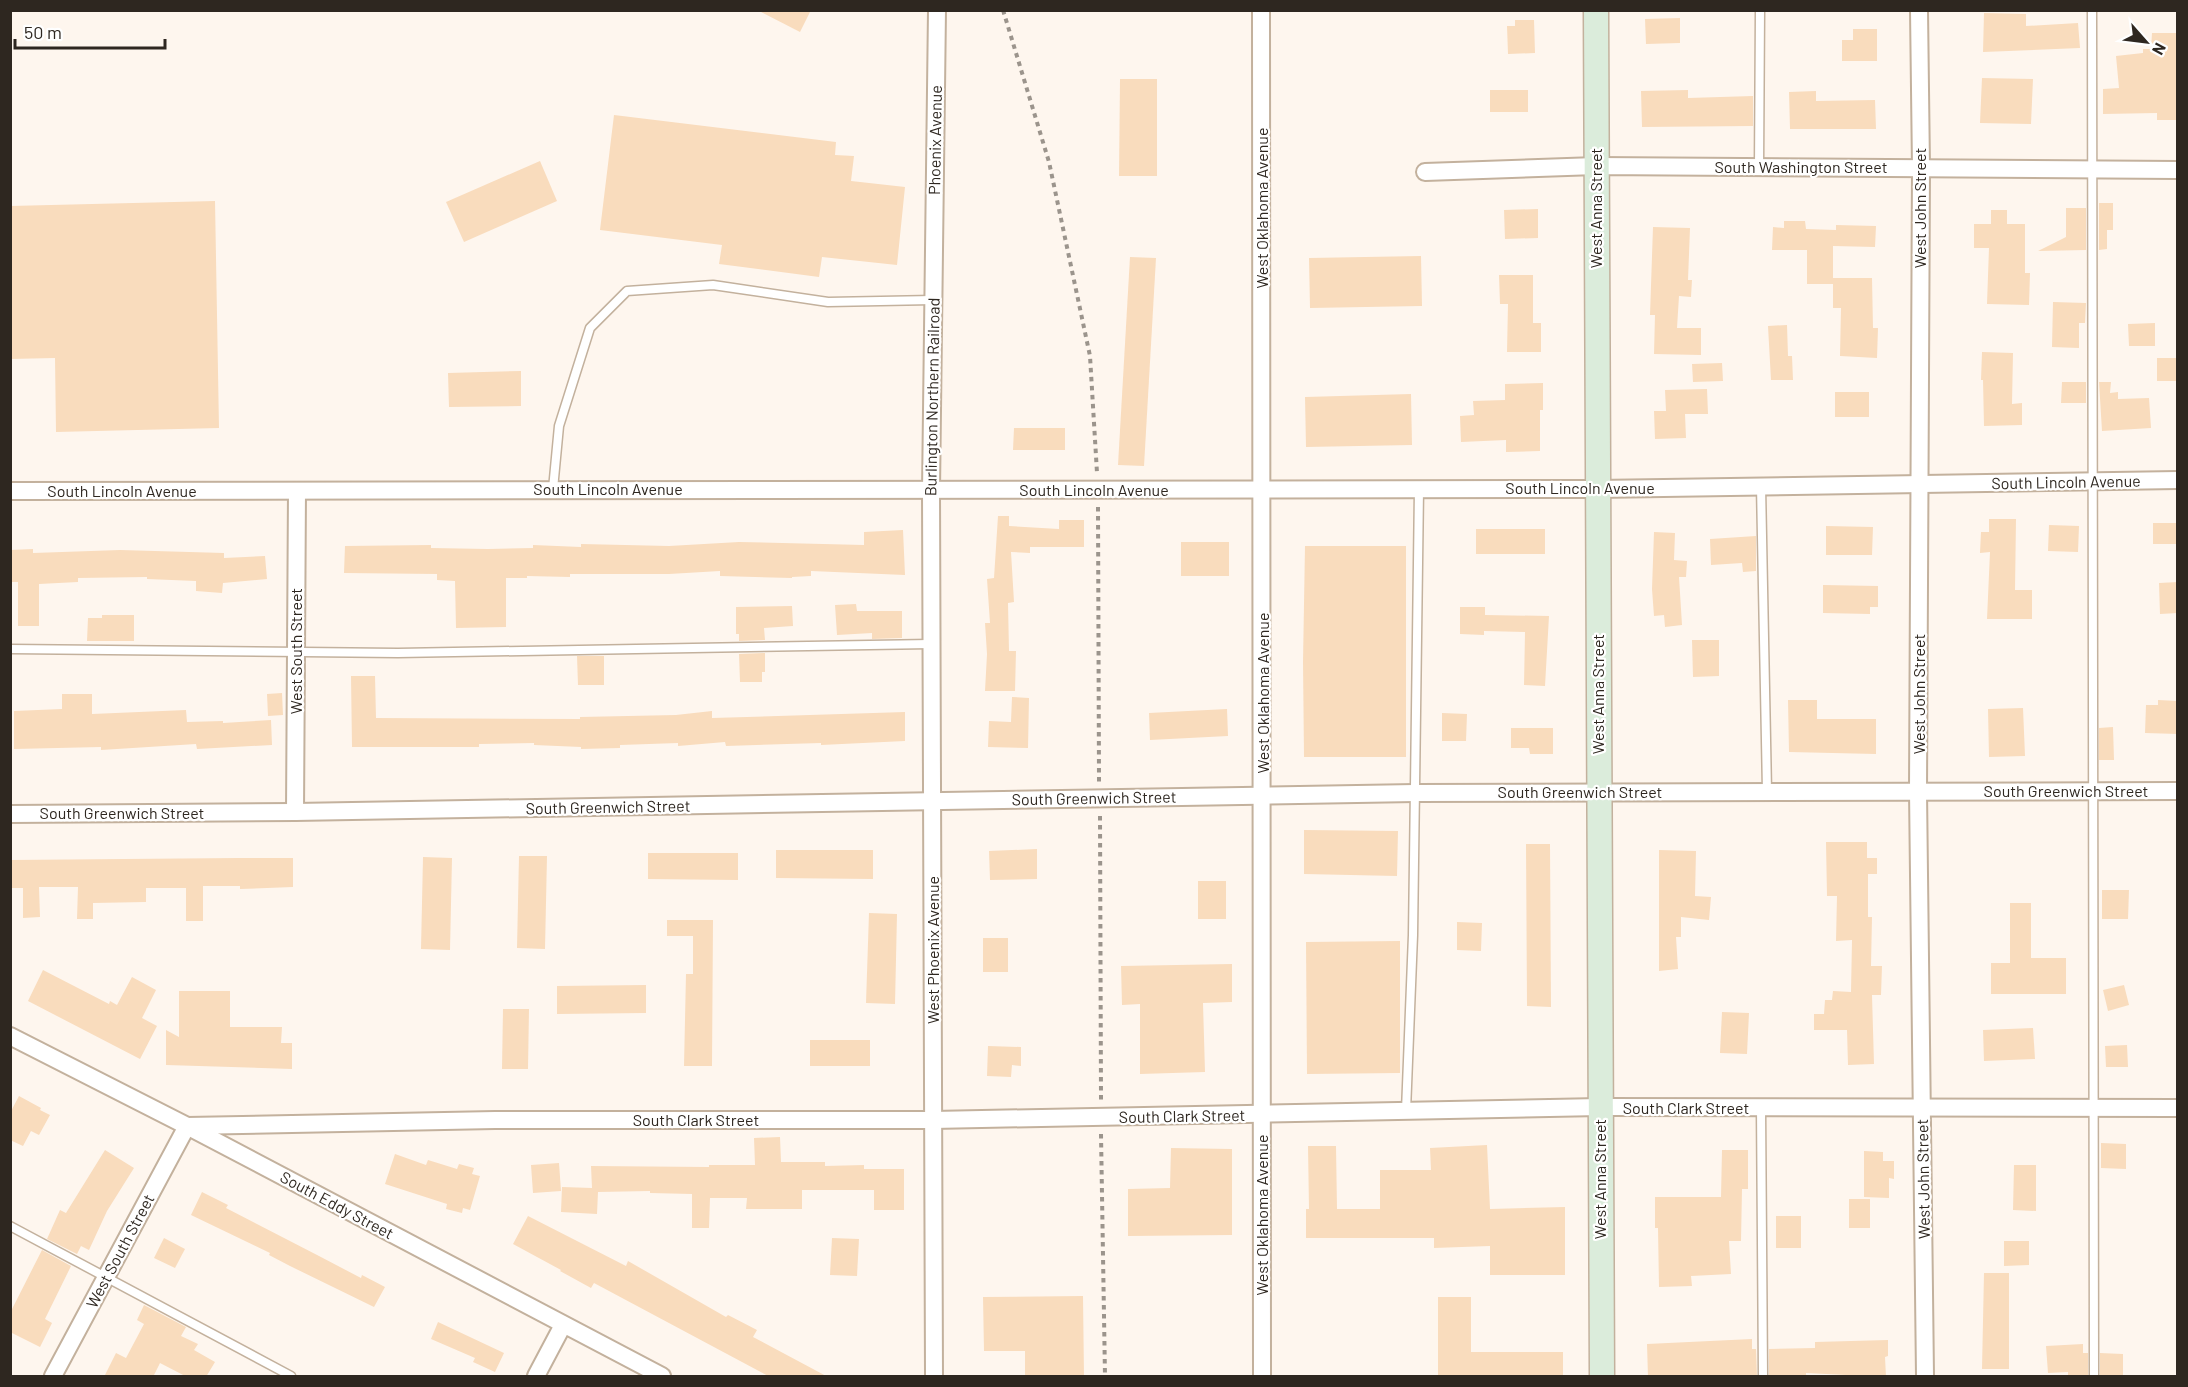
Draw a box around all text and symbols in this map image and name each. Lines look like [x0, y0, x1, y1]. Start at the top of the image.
scale bar [15, 12, 165, 50]
north arrow [2116, 12, 2176, 72]
text: 50 m [24, 21, 62, 43]
text: N [2149, 40, 2171, 58]
street label: Phoenix Avenue [924, 85, 945, 195]
street label: West Oklahoma Avenue [1252, 128, 1271, 288]
street label: West Anna Street [1586, 148, 1605, 268]
street label: West John Street [1910, 148, 1929, 268]
street label: South Washington Street [1714, 157, 1888, 176]
street label: Burlington Northern Railroad [920, 298, 943, 496]
street label: South Lincoln Avenue [1991, 471, 2141, 492]
street label: South Lincoln Avenue [1505, 478, 1655, 497]
street label: South Lincoln Avenue [533, 479, 683, 498]
street label: South Lincoln Avenue [1019, 480, 1169, 499]
street label: South Lincoln Avenue [47, 481, 197, 500]
street label: West South Street [286, 588, 305, 714]
street label: West Oklahoma Avenue [1253, 613, 1272, 773]
street label: West Anna Street [1588, 634, 1607, 754]
street label: West John Street [1909, 634, 1928, 754]
street label: South Greenwich Street [1984, 781, 2148, 800]
street label: South Greenwich Street [1498, 782, 1662, 801]
street label: South Greenwich Street [1011, 787, 1177, 808]
street label: South Greenwich Street [525, 796, 691, 817]
street label: South Greenwich Street [40, 803, 204, 822]
street label: West Phoenix Avenue [923, 876, 942, 1024]
street label: South Clark Street [1623, 1098, 1749, 1117]
street label: South Clark Street [1119, 1105, 1245, 1126]
street label: South Clark Street [633, 1110, 759, 1129]
street label: West Anna Street [1590, 1119, 1609, 1239]
street label: West John Street [1912, 1119, 1933, 1239]
street label: West Oklahoma Avenue [1252, 1135, 1271, 1295]
street label: South Eddy Street [277, 1167, 397, 1242]
street label: West South Street [82, 1191, 158, 1311]

